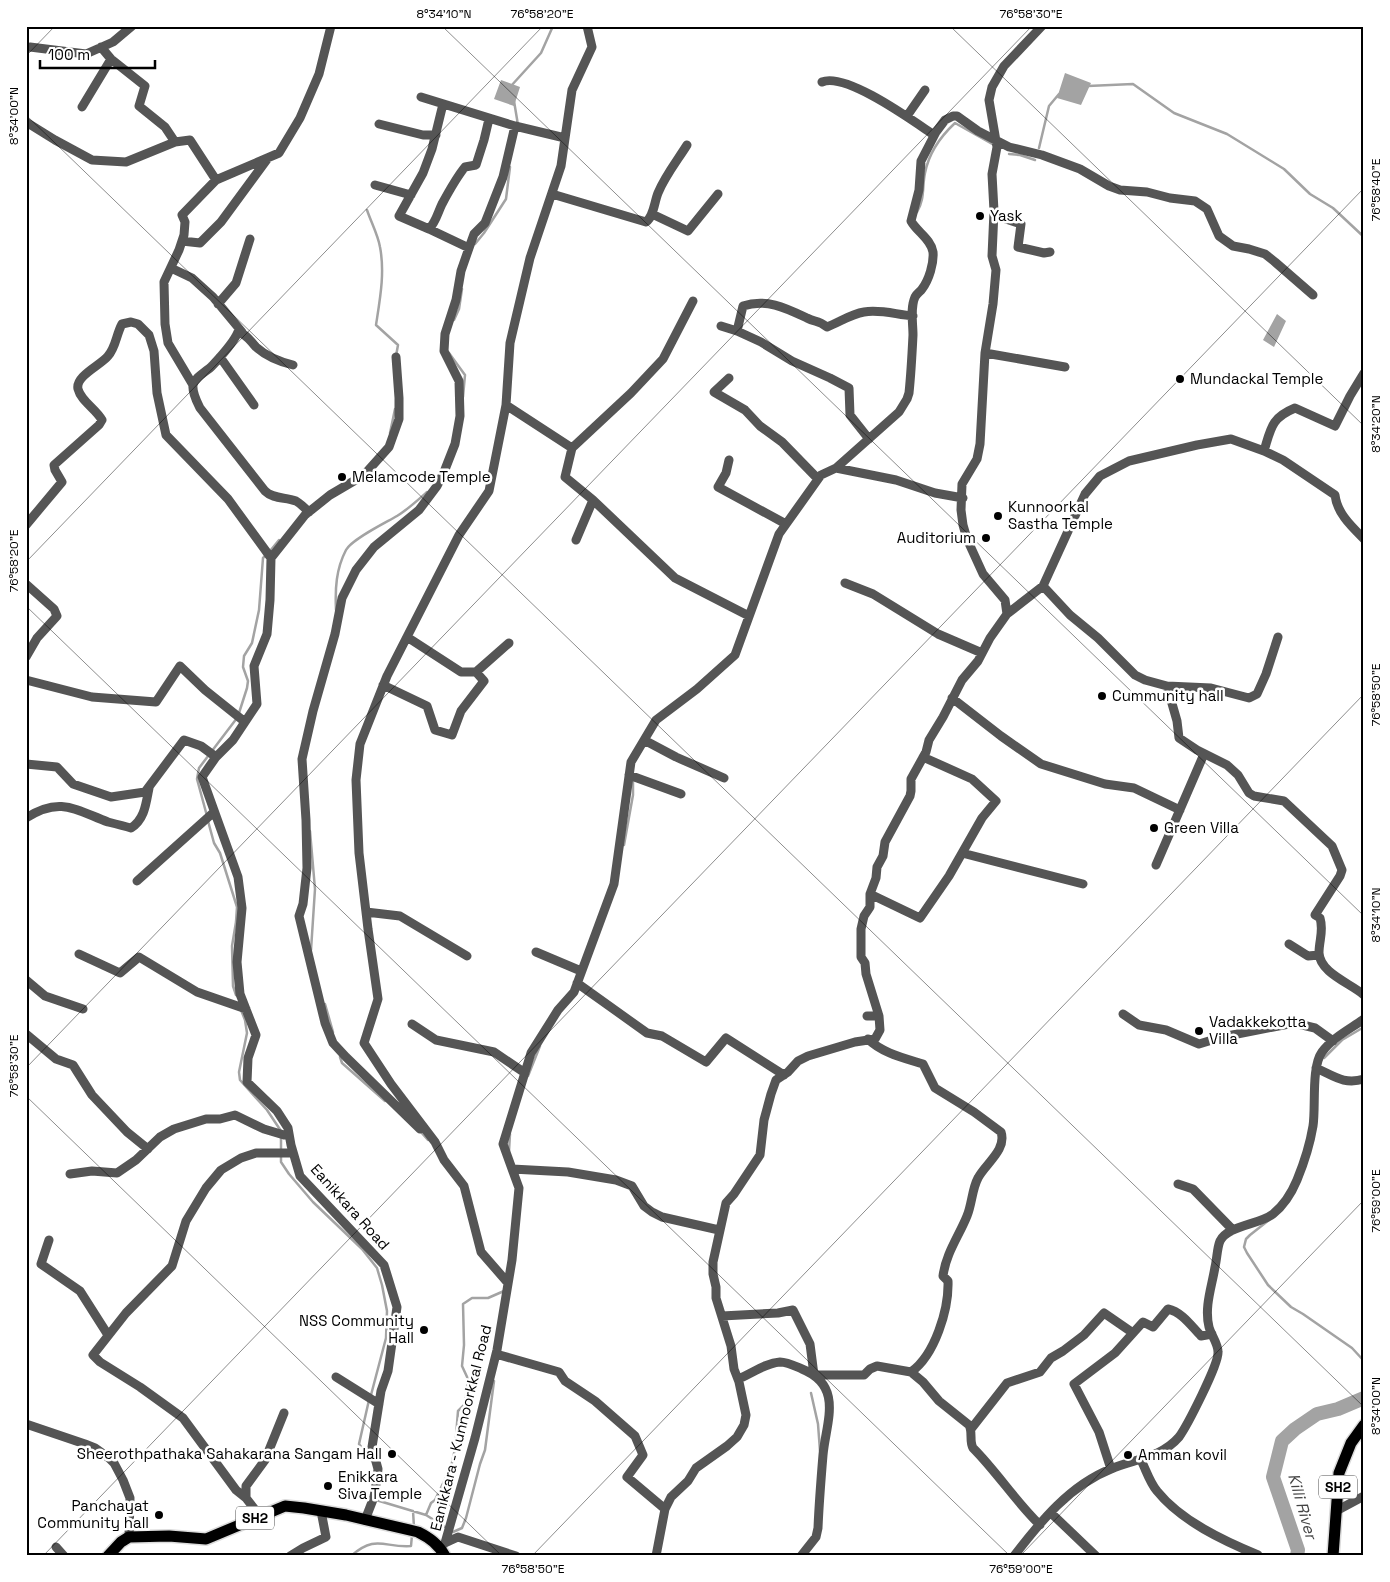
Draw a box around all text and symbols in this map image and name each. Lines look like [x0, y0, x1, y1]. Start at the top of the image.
text: 8°34'10"N [416, 6, 472, 22]
text: 76°58'20"E [510, 6, 574, 22]
text: 76°58'30"E [999, 6, 1063, 22]
scale bar [40, 38, 155, 70]
text: 100 m [48, 45, 90, 64]
text: 8°34'00"N [6, 87, 22, 145]
text: 76°58'40"E [1368, 158, 1384, 221]
place label: Yask [990, 206, 1022, 225]
marker: Yask [974, 210, 986, 222]
place label: Mundackal Temple [1190, 369, 1323, 388]
marker: Mundackal Temple [1174, 373, 1186, 385]
text: 8°34'20"N [1368, 395, 1384, 453]
place label: Melamcode Temple [352, 467, 491, 486]
marker: Melamcode Temple [336, 471, 348, 483]
place label: Kunnoorkal Sastha Temple [1008, 497, 1113, 533]
marker: Kunnoorkal Sastha Temple [992, 510, 1004, 522]
place label: Auditorium [897, 528, 976, 547]
text: 76°58'20"E [6, 529, 22, 593]
marker: Auditorium [980, 532, 992, 544]
text: 76°58'50"E [1368, 663, 1384, 727]
place label: Cummunity hall [1112, 686, 1224, 705]
marker: Cummunity hall [1096, 690, 1108, 702]
place label: Green Villa [1164, 818, 1239, 837]
marker: Green Villa [1148, 822, 1160, 834]
text: 8°34'10"N [1368, 887, 1384, 943]
place label: Vadakkekotta Villa [1209, 1012, 1307, 1048]
marker: Vadakkekotta Villa [1193, 1025, 1205, 1037]
text: 76°58'30"E [6, 1034, 22, 1098]
street label: Eanikkara Road [307, 1160, 394, 1254]
text: 76°59'00"E [1368, 1169, 1384, 1233]
place label: NSS Community Hall [299, 1311, 414, 1347]
street label: Eanikkara - Kunnoorkkal Road [426, 1323, 495, 1533]
marker: NSS Community Hall [418, 1324, 430, 1336]
text: 8°34'00"N [1368, 1377, 1384, 1435]
place label: Sheerothpathaka Sahakarana Sangam Hall [77, 1444, 382, 1463]
place label: Amman kovil [1138, 1445, 1227, 1464]
marker: Sheerothpathaka Sahakarana Sangam Hall [386, 1448, 398, 1460]
marker: Amman kovil [1122, 1449, 1134, 1461]
place label: Enikkara Siva Temple [338, 1467, 422, 1503]
water label: Killi River [1283, 1471, 1322, 1543]
road number: SH2 [1319, 1475, 1357, 1498]
marker: Enikkara Siva Temple [322, 1480, 334, 1492]
place label: Panchayat Community hall [37, 1496, 149, 1532]
road number: SH2 [236, 1506, 274, 1530]
marker: Panchayat Community hall [153, 1509, 165, 1521]
text: 76°58'50"E [501, 1561, 565, 1577]
text: 76°59'00"E [989, 1561, 1053, 1577]

